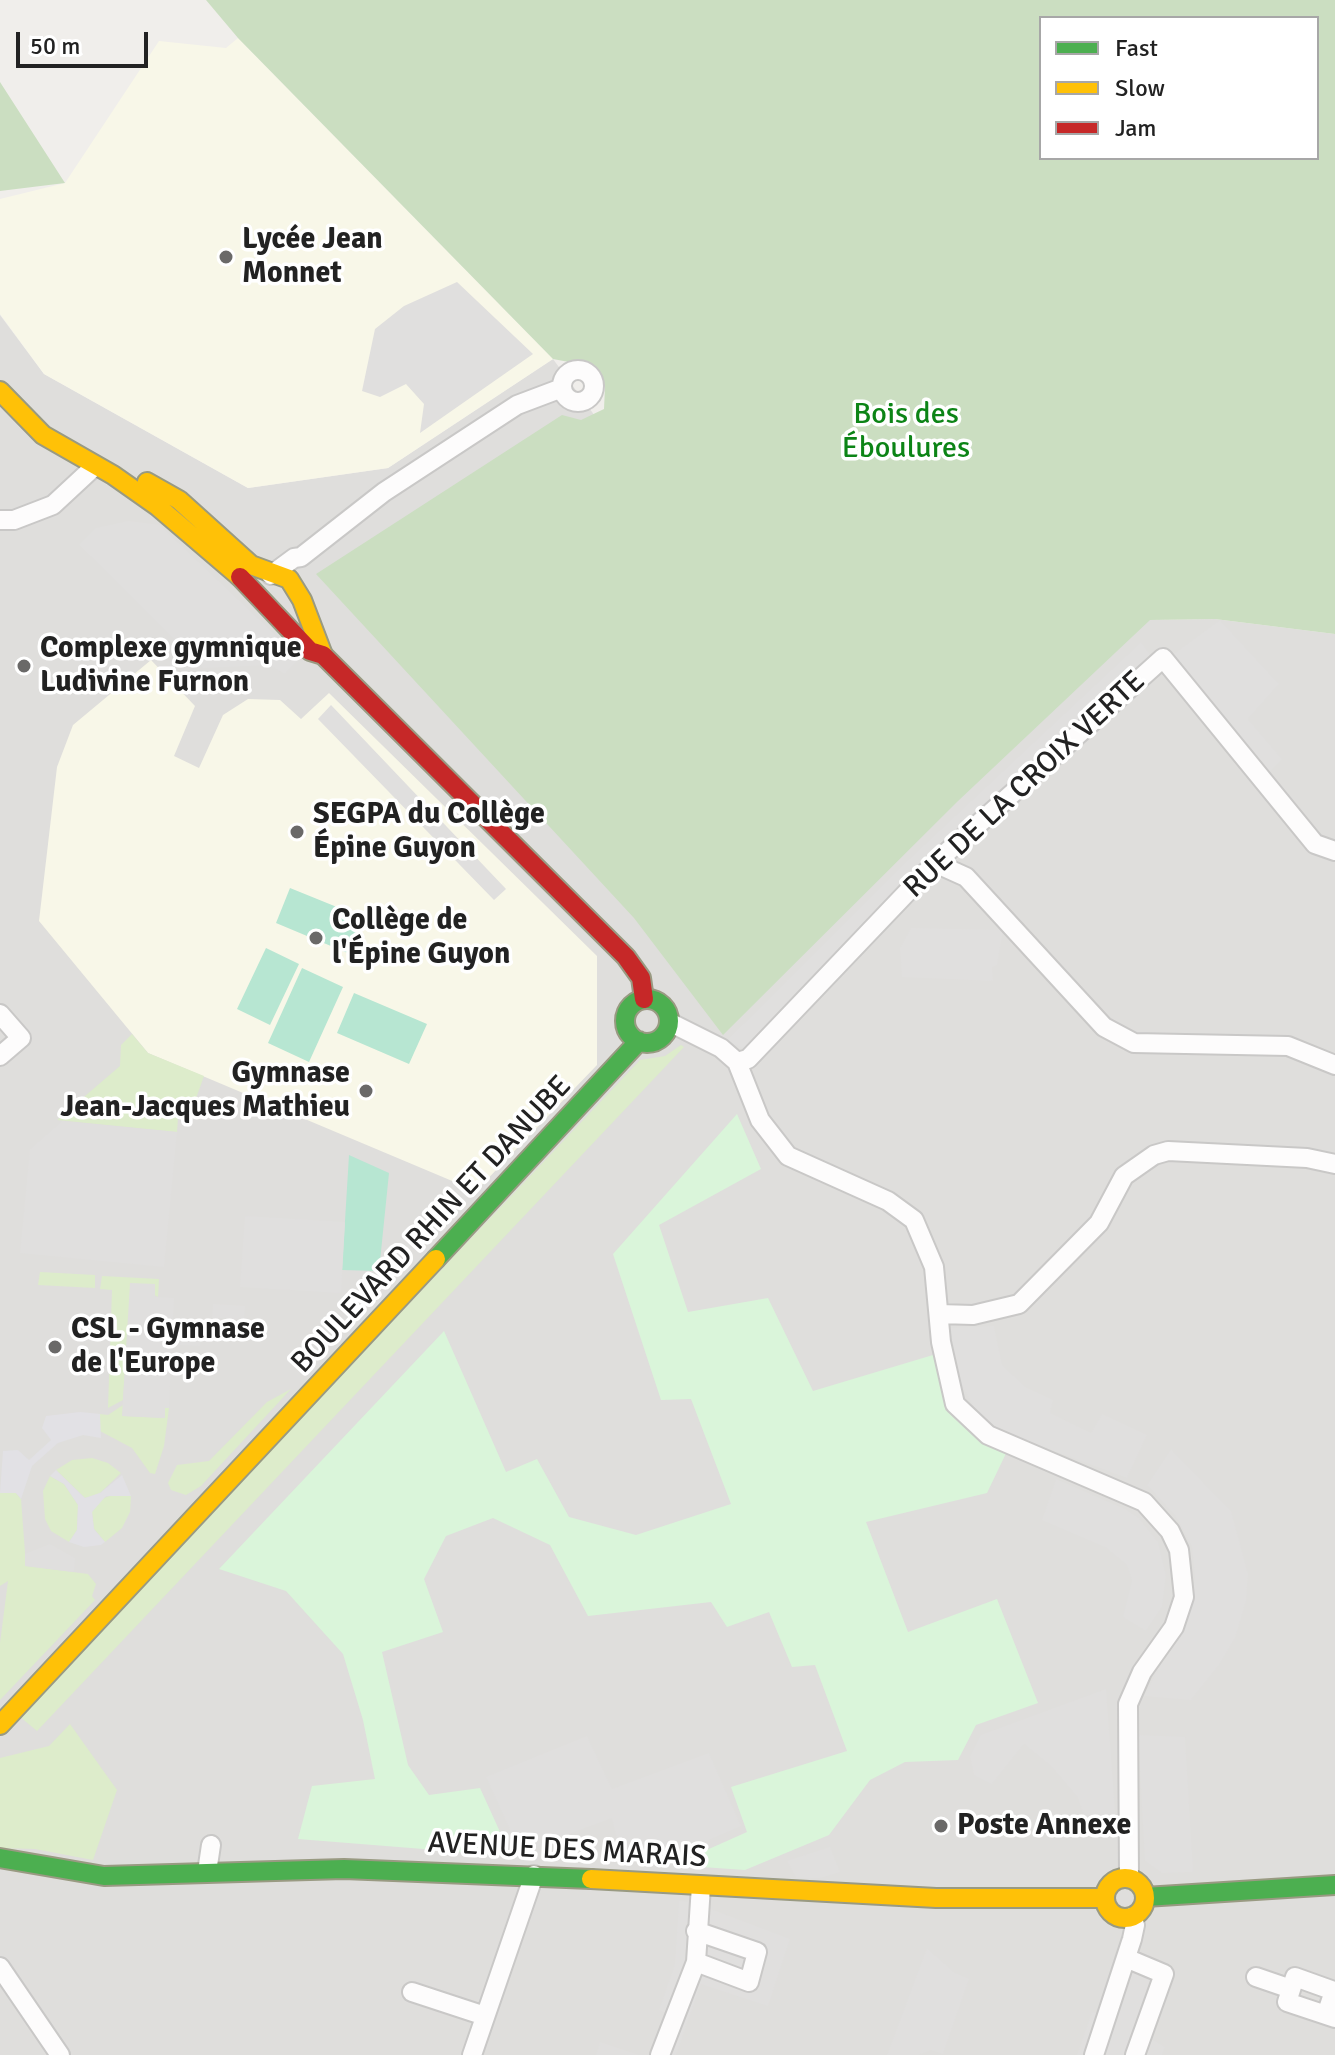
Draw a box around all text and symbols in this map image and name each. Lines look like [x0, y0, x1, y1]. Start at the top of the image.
scale bar [20, 16, 152, 66]
legend [1039, 16, 1319, 160]
text: 50 m [30, 31, 80, 61]
text: Fast [1115, 33, 1158, 63]
text: Slow [1115, 73, 1165, 103]
text: Jam [1115, 113, 1156, 143]
place label: Lycée Jean Monnet [242, 222, 383, 292]
marker: Lycée Jean Monnet [217, 248, 235, 266]
park label: Bois des Éboulures [842, 397, 970, 468]
place label: Complexe gymnique Ludivine Furnon [40, 631, 302, 702]
marker: Complexe gymnique Ludivine Furnon [15, 657, 33, 675]
street label: RUE DE LA CROIX VERTE [897, 664, 1153, 906]
place label: SEGPA du Collège Épine Guyon [313, 797, 545, 868]
marker: SEGPA du Collège Épine Guyon [288, 823, 306, 841]
place label: Collège de l'Épine Guyon [332, 903, 510, 974]
marker: Collège de l'Épine Guyon [307, 929, 325, 947]
place label: Gymnase Jean-Jacques Mathieu [60, 1056, 350, 1126]
street label: BOULEVARD RHIN ET DANUBE [285, 1069, 579, 1381]
marker: Gymnase Jean-Jacques Mathieu [357, 1082, 375, 1100]
place label: CSL - Gymnase de l'Europe [71, 1312, 265, 1382]
marker: CSL - Gymnase de l'Europe [46, 1338, 64, 1356]
place label: Poste Annexe [957, 1808, 1131, 1844]
marker: Poste Annexe [932, 1817, 950, 1835]
street label: AVENUE DES MARAIS [427, 1826, 707, 1876]

